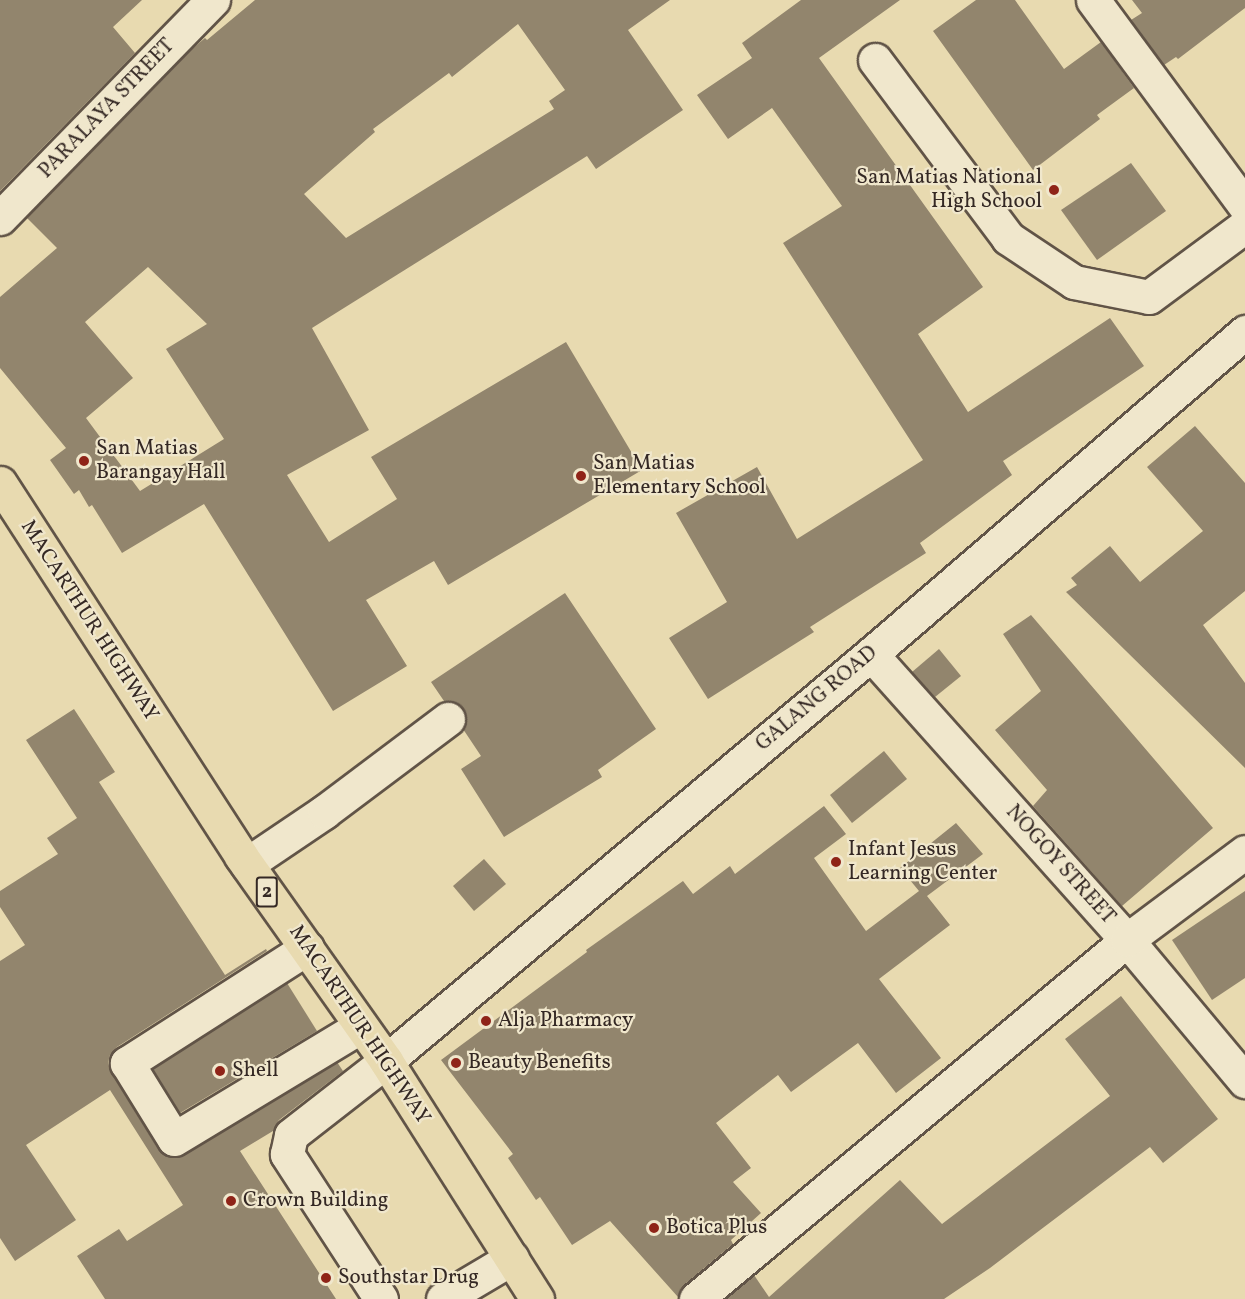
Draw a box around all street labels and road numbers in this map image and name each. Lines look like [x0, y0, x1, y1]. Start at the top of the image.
street label: PARALAYA STREET [34, 34, 180, 184]
street label: MACARTHUR HIGHWAY [14, 516, 164, 726]
street label: GALANG ROAD [751, 641, 883, 757]
street label: NOGOY STREET [1000, 800, 1120, 930]
road number: 2 [255, 875, 279, 909]
street label: MACARTHUR HIGHWAY [283, 921, 435, 1129]

